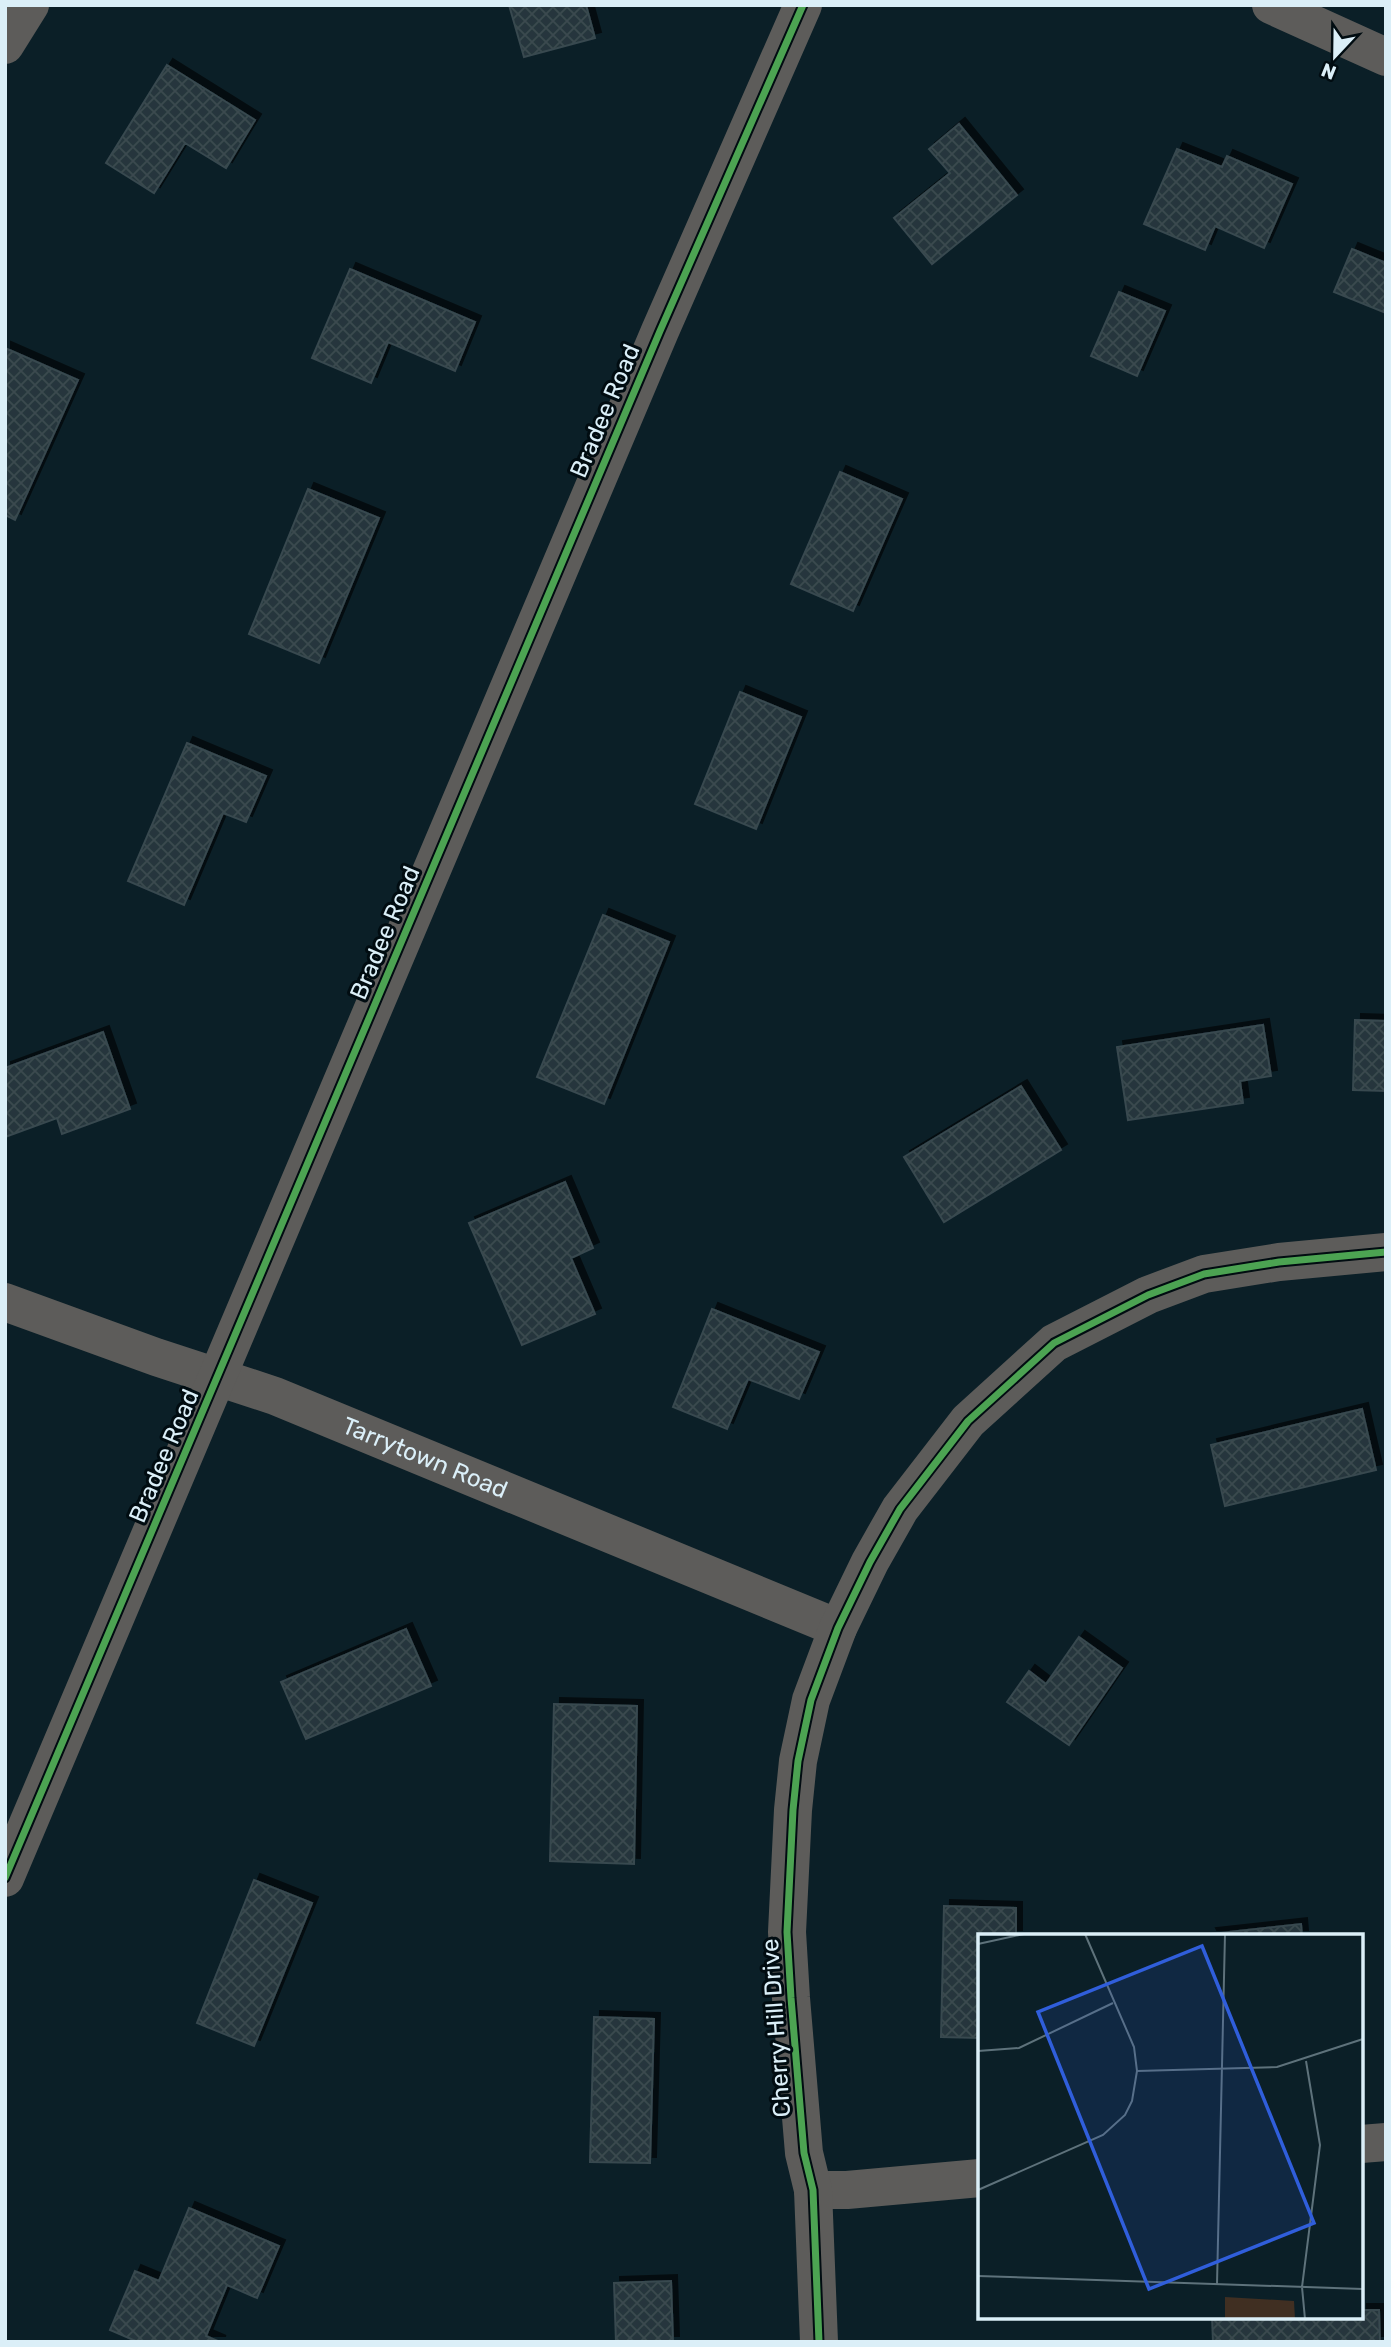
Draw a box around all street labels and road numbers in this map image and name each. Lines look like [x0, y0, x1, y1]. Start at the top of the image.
street label: Bradee Road [564, 340, 646, 482]
street label: Bradee Road [344, 862, 426, 1004]
street label: Bradee Road [123, 1385, 205, 1527]
street label: Tarrytown Road [338, 1411, 511, 1504]
street label: Cherry Hill Drive [756, 1938, 796, 2118]

